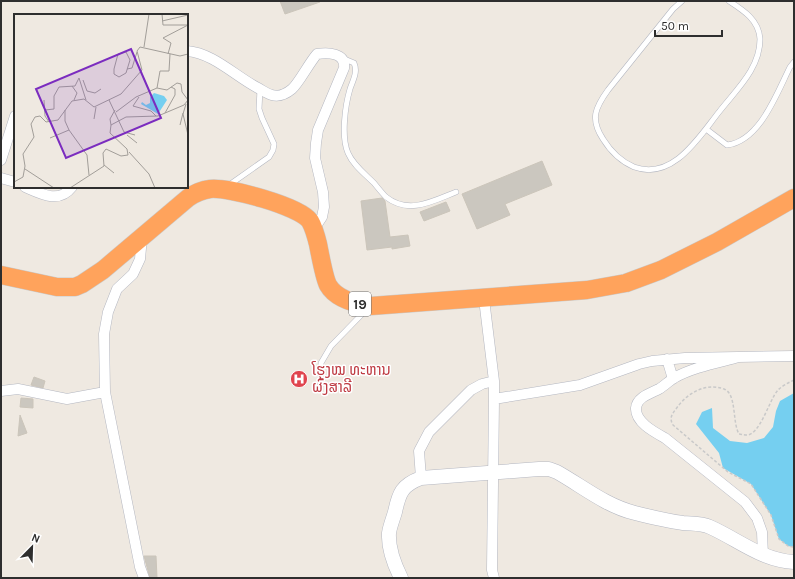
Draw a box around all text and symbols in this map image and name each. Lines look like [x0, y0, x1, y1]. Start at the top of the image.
scale bar [655, 12, 722, 38]
inset map [14, 14, 188, 188]
text: 50 m [661, 19, 689, 33]
road number: 19 [349, 292, 371, 316]
place label: ໂຮງໝ ທະຫານ ຜົ້ງສາລີ [311, 361, 391, 396]
hospital icon: ໂຮງໝ ທະຫານ ຜົ້ງສາລີ [289, 369, 309, 389]
north arrow [12, 527, 52, 567]
text: N [30, 531, 42, 546]

